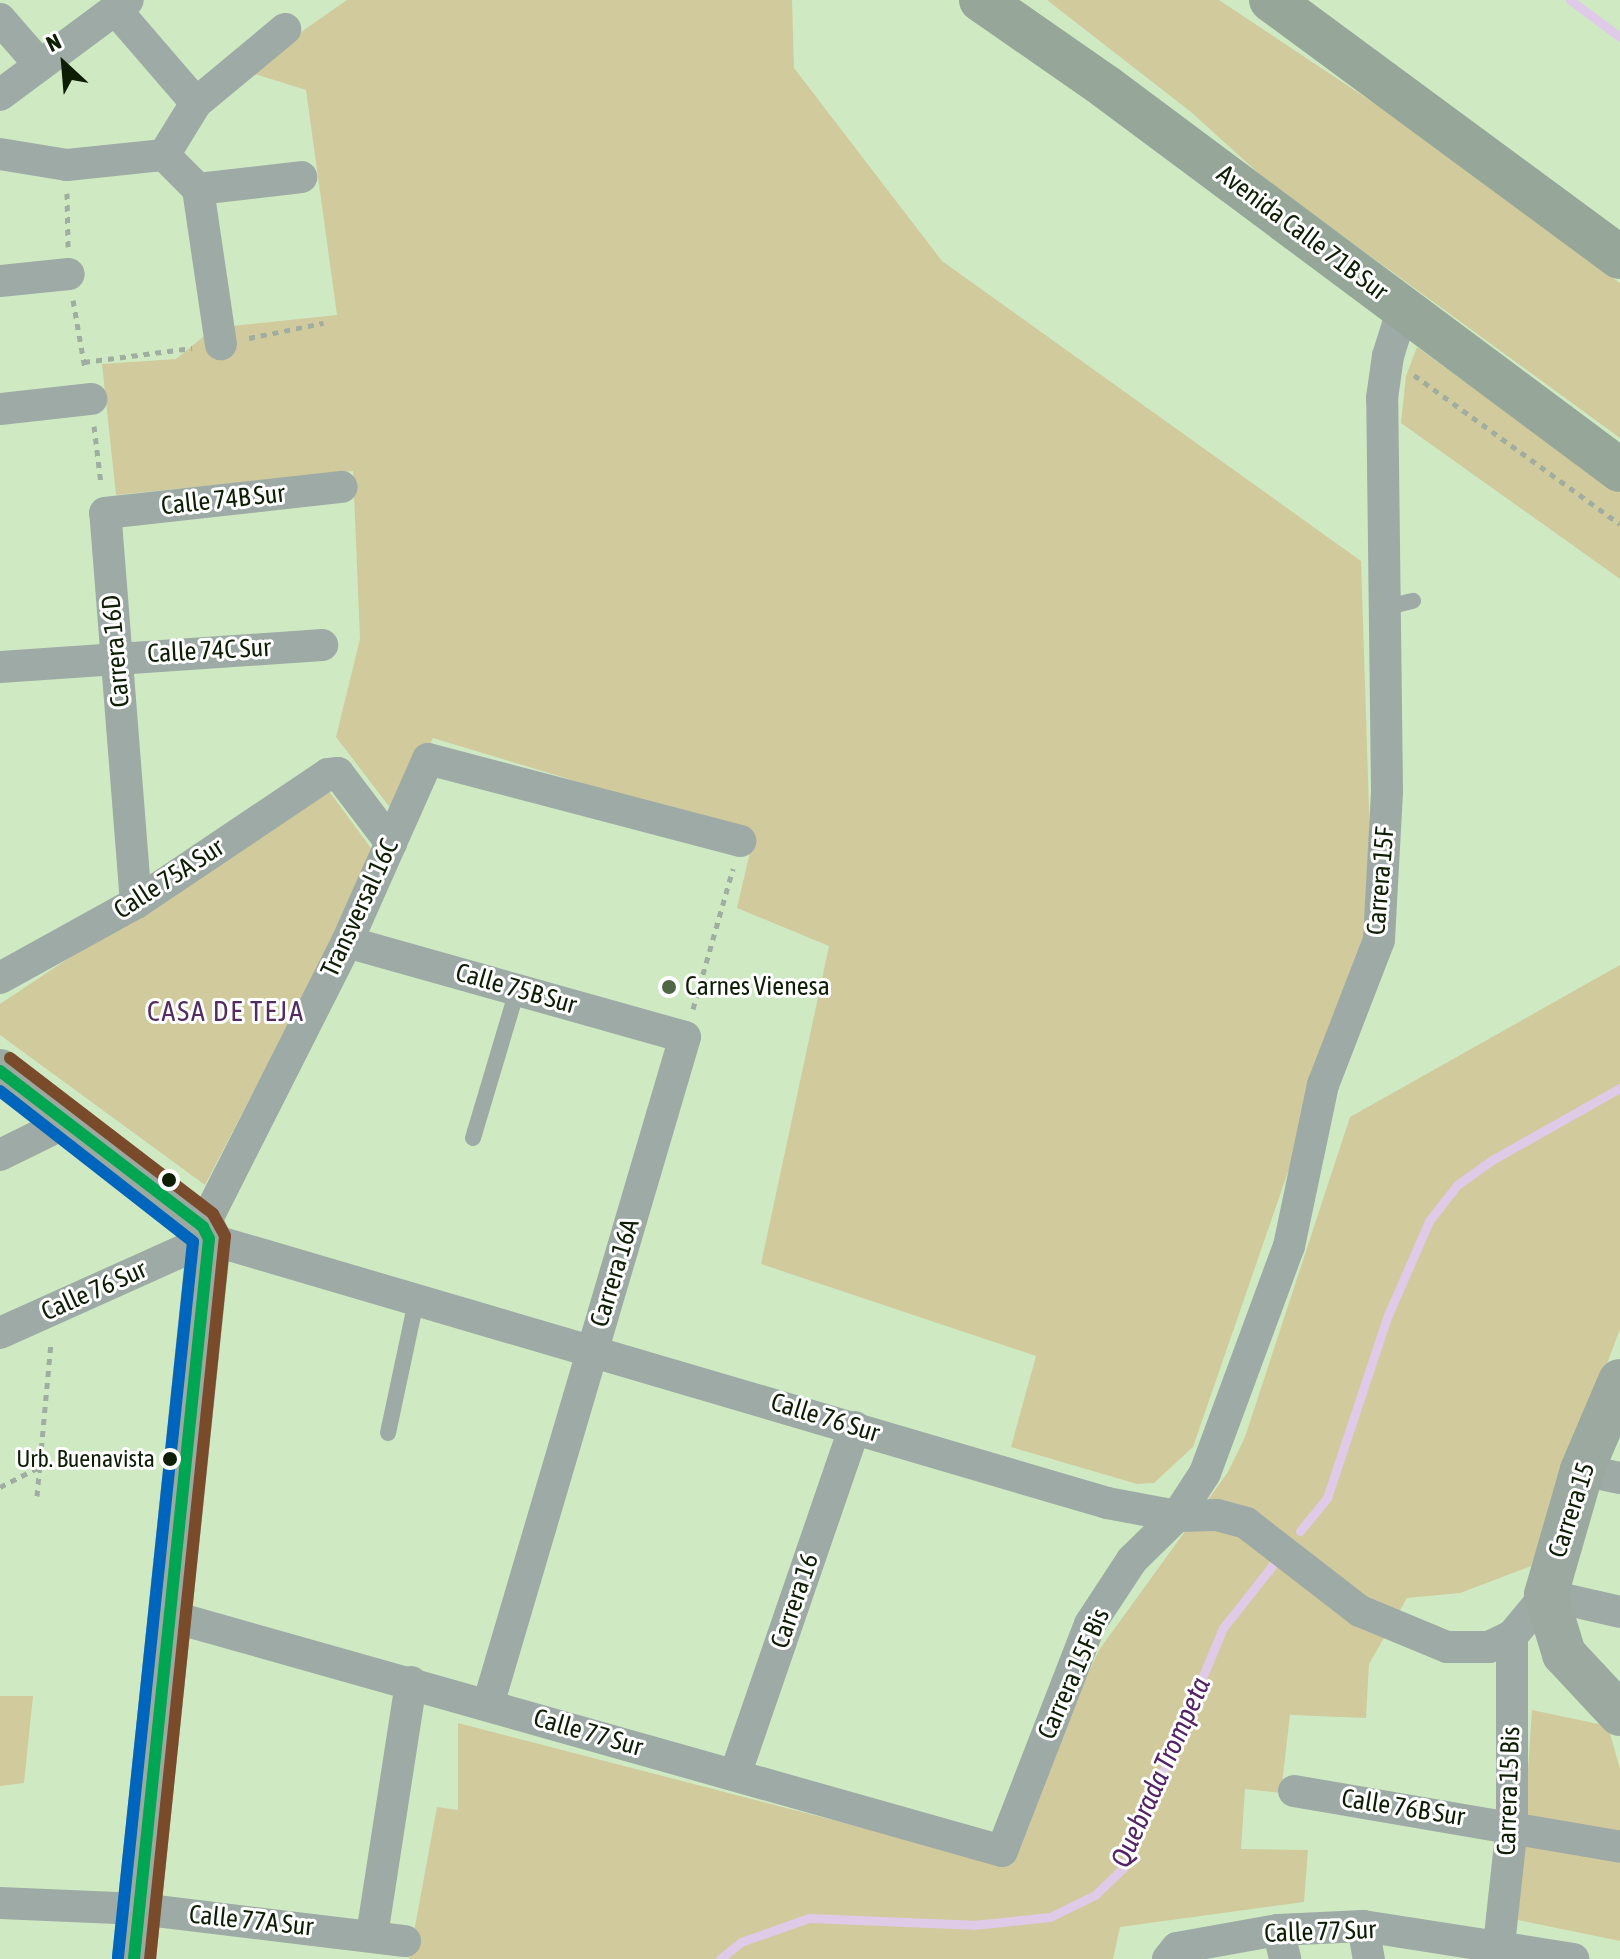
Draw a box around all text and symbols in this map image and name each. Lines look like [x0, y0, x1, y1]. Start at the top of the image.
north arrow [24, 24, 104, 104]
text: N [42, 28, 65, 57]
street label: Avenida Calle 71B Sur [1210, 159, 1394, 307]
street label: Calle 74B Sur [160, 478, 286, 522]
street label: Carrera 16D [96, 593, 136, 709]
street label: Calle 74C Sur [147, 632, 271, 670]
street label: Carrera 15F [1361, 826, 1401, 936]
street label: Calle 75A Sur [108, 832, 230, 926]
street label: Transversal 16C [314, 834, 406, 982]
street label: Calle 75B Sur [452, 957, 580, 1021]
place label: Carnes Vienesa [685, 971, 830, 1003]
marker: Carnes Vienesa [660, 978, 678, 996]
district label: CASA DE TEJA [147, 994, 305, 1028]
unlabelled marker [161, 1172, 177, 1188]
street label: Carrera 16A [584, 1215, 646, 1331]
street label: Calle 76 Sur [37, 1254, 151, 1328]
street label: Calle 76 Sur [767, 1387, 883, 1449]
place label: Urb. Buenavista [16, 1445, 155, 1473]
marker: Urb. Buenavista [162, 1451, 178, 1467]
street label: Carrera 15 [1542, 1458, 1602, 1562]
street label: Carrera 16 [764, 1550, 826, 1652]
street label: Carrera 15F Bis [1031, 1604, 1117, 1744]
water label: Quebrada Trompeta [1103, 1672, 1217, 1872]
street label: Calle 77 Sur [530, 1703, 646, 1763]
street label: Carrera 15 Bis [1491, 1726, 1527, 1856]
street label: Calle 76B Sur [1339, 1783, 1467, 1833]
street label: Calle 77A Sur [187, 1899, 315, 1943]
street label: Calle 77 Sur [1264, 1914, 1376, 1950]

